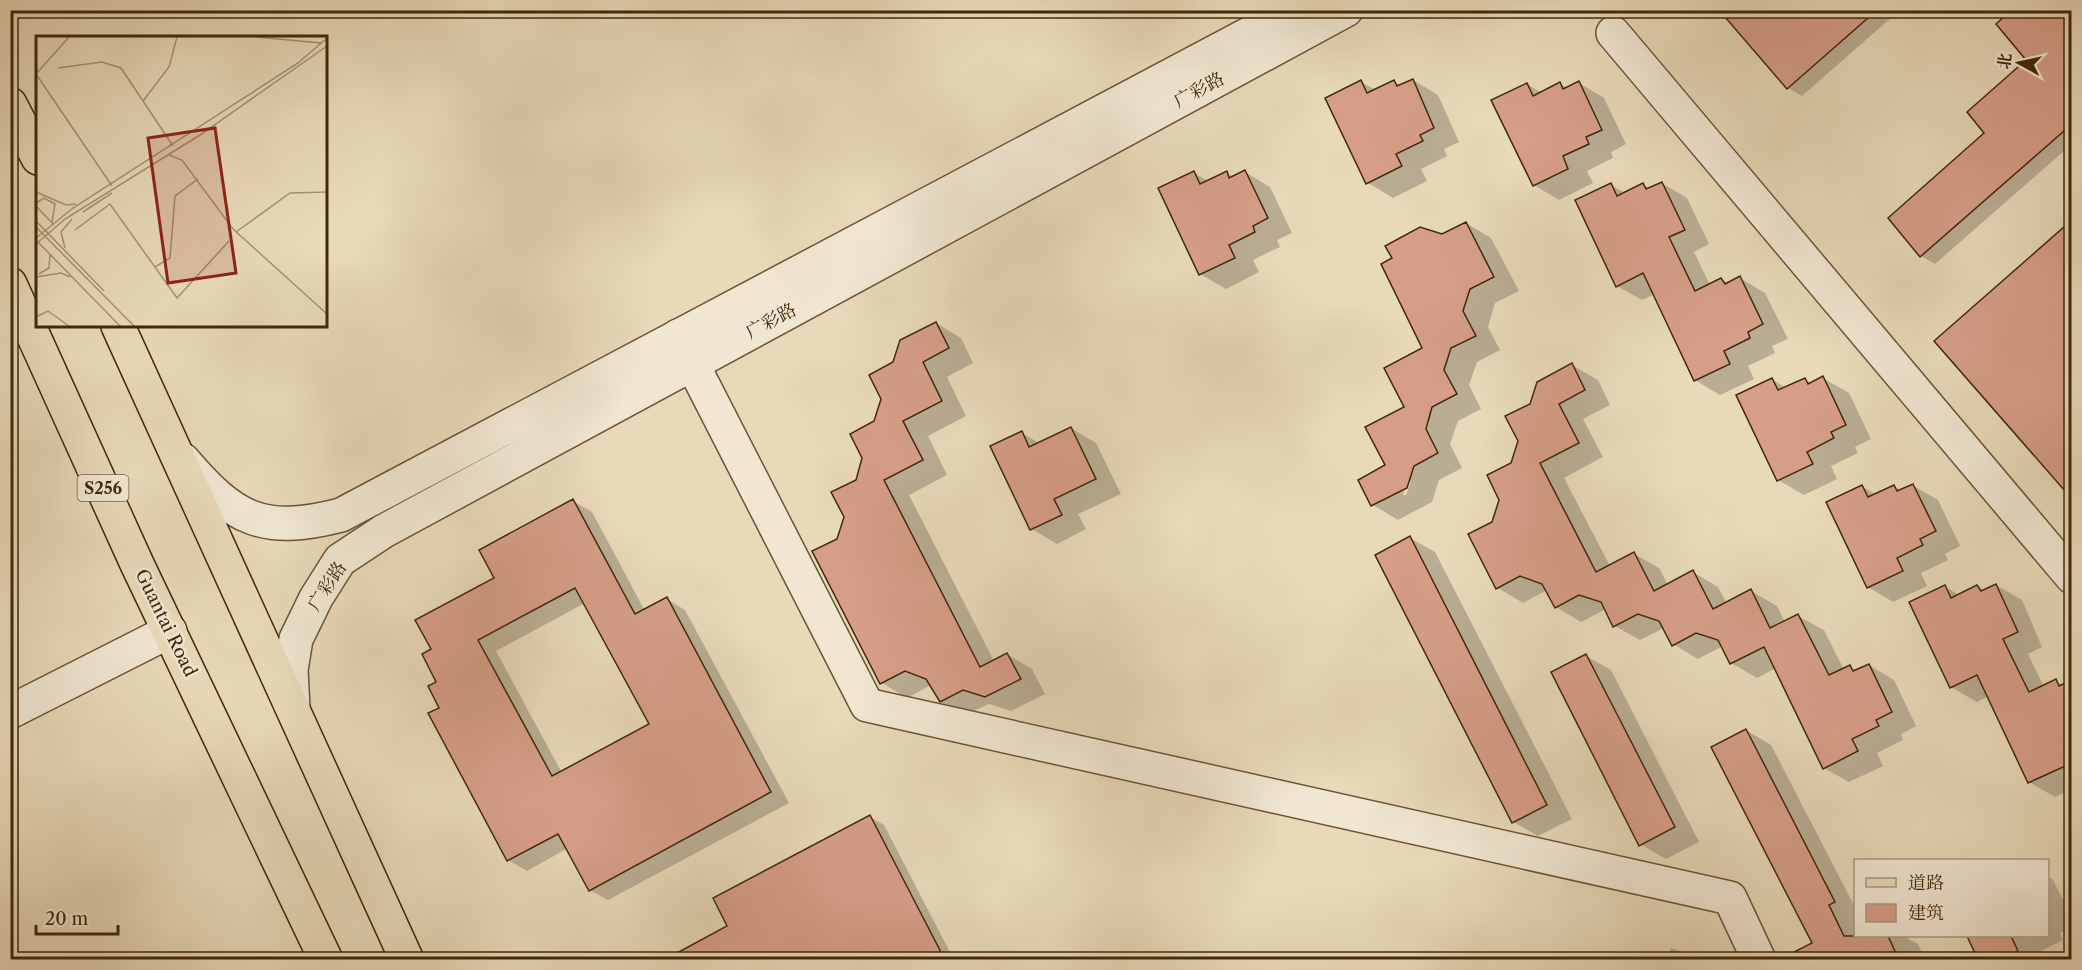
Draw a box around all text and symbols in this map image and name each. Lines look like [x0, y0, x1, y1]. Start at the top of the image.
north arrow [1989, 33, 2049, 93]
inset map [36, 36, 327, 327]
text: 北 [1993, 52, 2015, 70]
street label: 广彩路 [1170, 68, 1228, 112]
street label: 广彩路 [742, 299, 800, 343]
road number: S256 [78, 475, 128, 501]
street label: 广彩路 [303, 557, 351, 615]
street label: Guantai Road [130, 566, 202, 680]
legend [1854, 859, 2049, 937]
text: 道路 [1908, 872, 1944, 894]
scale bar [36, 898, 118, 936]
text: 建筑 [1908, 902, 1944, 924]
text: 20 m [45, 908, 89, 930]

